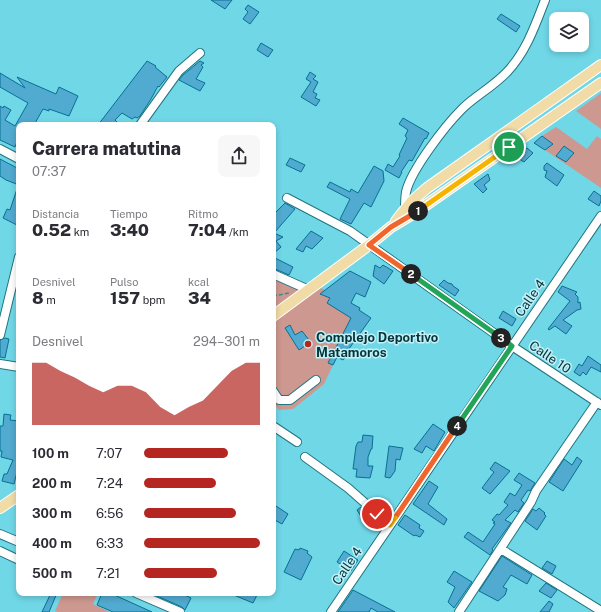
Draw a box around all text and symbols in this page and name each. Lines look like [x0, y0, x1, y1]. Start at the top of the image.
map controls [549, 12, 589, 52]
button: layers [549, 12, 589, 52]
pin [492, 130, 526, 164]
button: share [218, 135, 260, 177]
icon: arrive [498, 136, 520, 158]
text: Carrera matutina [32, 138, 181, 159]
text: 07:37 [32, 164, 66, 179]
pin: 1 [408, 201, 428, 221]
text: 1 [416, 205, 420, 217]
text: Distancia [32, 208, 79, 220]
text: Tiempo [110, 208, 148, 220]
text: Ritmo [188, 208, 218, 220]
text: 0.52 [32, 220, 71, 240]
text: 3:40 [110, 220, 149, 240]
text: 7:04 [188, 220, 226, 240]
text: km [71, 226, 89, 238]
text: /km [226, 226, 249, 238]
pin: 2 [401, 264, 421, 284]
text: 2 [408, 268, 415, 280]
text: Desnivel [32, 276, 75, 288]
text: Pulso [110, 276, 138, 288]
text: kcal [188, 276, 209, 288]
street label: Calle 4 [512, 276, 548, 320]
text: 8 [32, 288, 44, 308]
text: 157 [110, 288, 140, 308]
text: 34 [188, 288, 211, 308]
text: m [44, 294, 56, 306]
text: bpm [140, 294, 165, 306]
pin: 3 [491, 328, 511, 348]
place label: Complejo Deportivo Matamoros [316, 330, 438, 360]
text: 3 [497, 332, 505, 344]
text: Desnivel [32, 334, 83, 349]
text: 294–301 m [193, 334, 260, 349]
street label: Calle 10 [526, 338, 574, 376]
marker: Complejo Deportivo Matamoros [303, 339, 313, 349]
pin: 4 [447, 416, 467, 436]
text: 4 [453, 420, 461, 432]
text: 100 m [32, 446, 69, 461]
text: 7:07 [96, 446, 122, 461]
text: 200 m [32, 476, 72, 491]
text: 7:24 [96, 476, 123, 491]
pin [360, 497, 394, 531]
icon: check [366, 503, 388, 525]
text: 300 m [32, 506, 72, 521]
text: 6:56 [96, 506, 123, 521]
text: 400 m [32, 536, 72, 551]
text: 6:33 [96, 536, 123, 551]
street label: Calle 4 [329, 544, 365, 588]
text: 500 m [32, 566, 72, 581]
text: 7:21 [96, 566, 120, 581]

